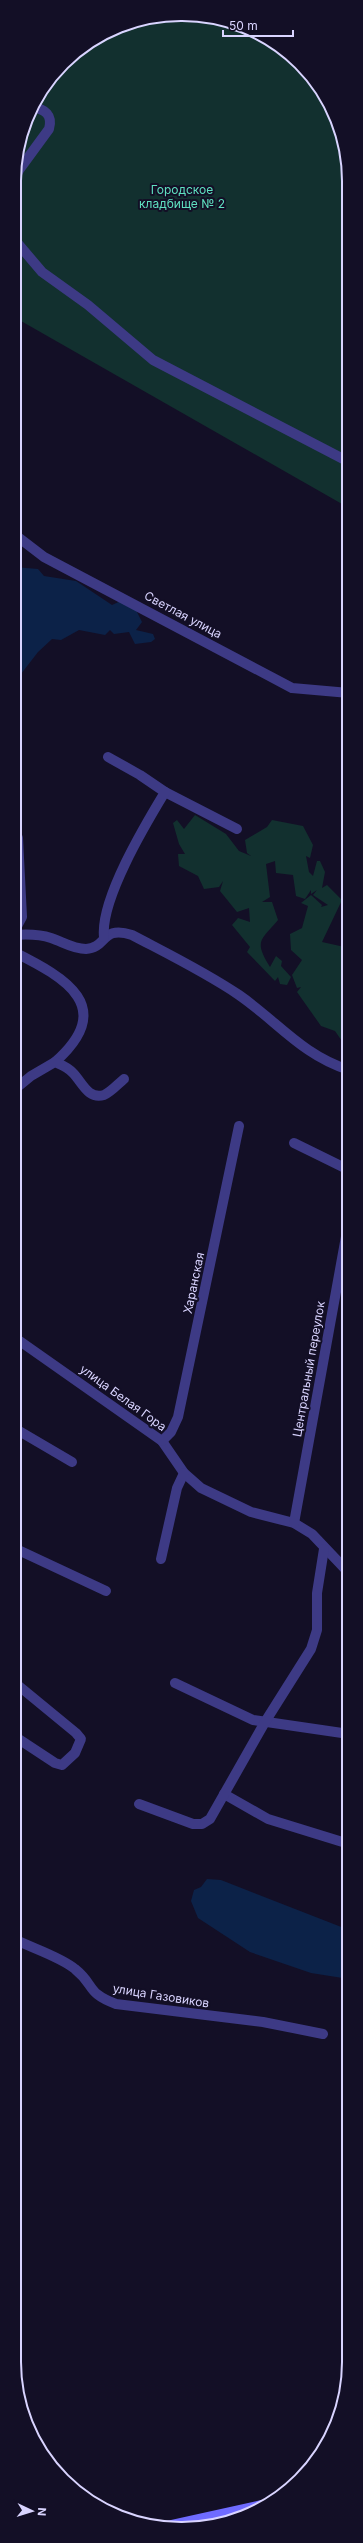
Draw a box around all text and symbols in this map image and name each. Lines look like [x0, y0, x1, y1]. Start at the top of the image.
scale bar [223, 12, 293, 38]
text: 50 m [229, 18, 258, 33]
park label: Городское кладбище № 2 [139, 182, 225, 211]
street label: Светлая улица [142, 588, 225, 641]
street label: Харанская [180, 1251, 207, 1315]
street label: Центральный переулок [289, 1299, 328, 1438]
street label: улица Белая Гора [77, 1361, 169, 1434]
street label: улица Газовиков [112, 1980, 211, 2011]
north arrow [12, 2491, 52, 2531]
text: N [35, 2507, 49, 2516]

